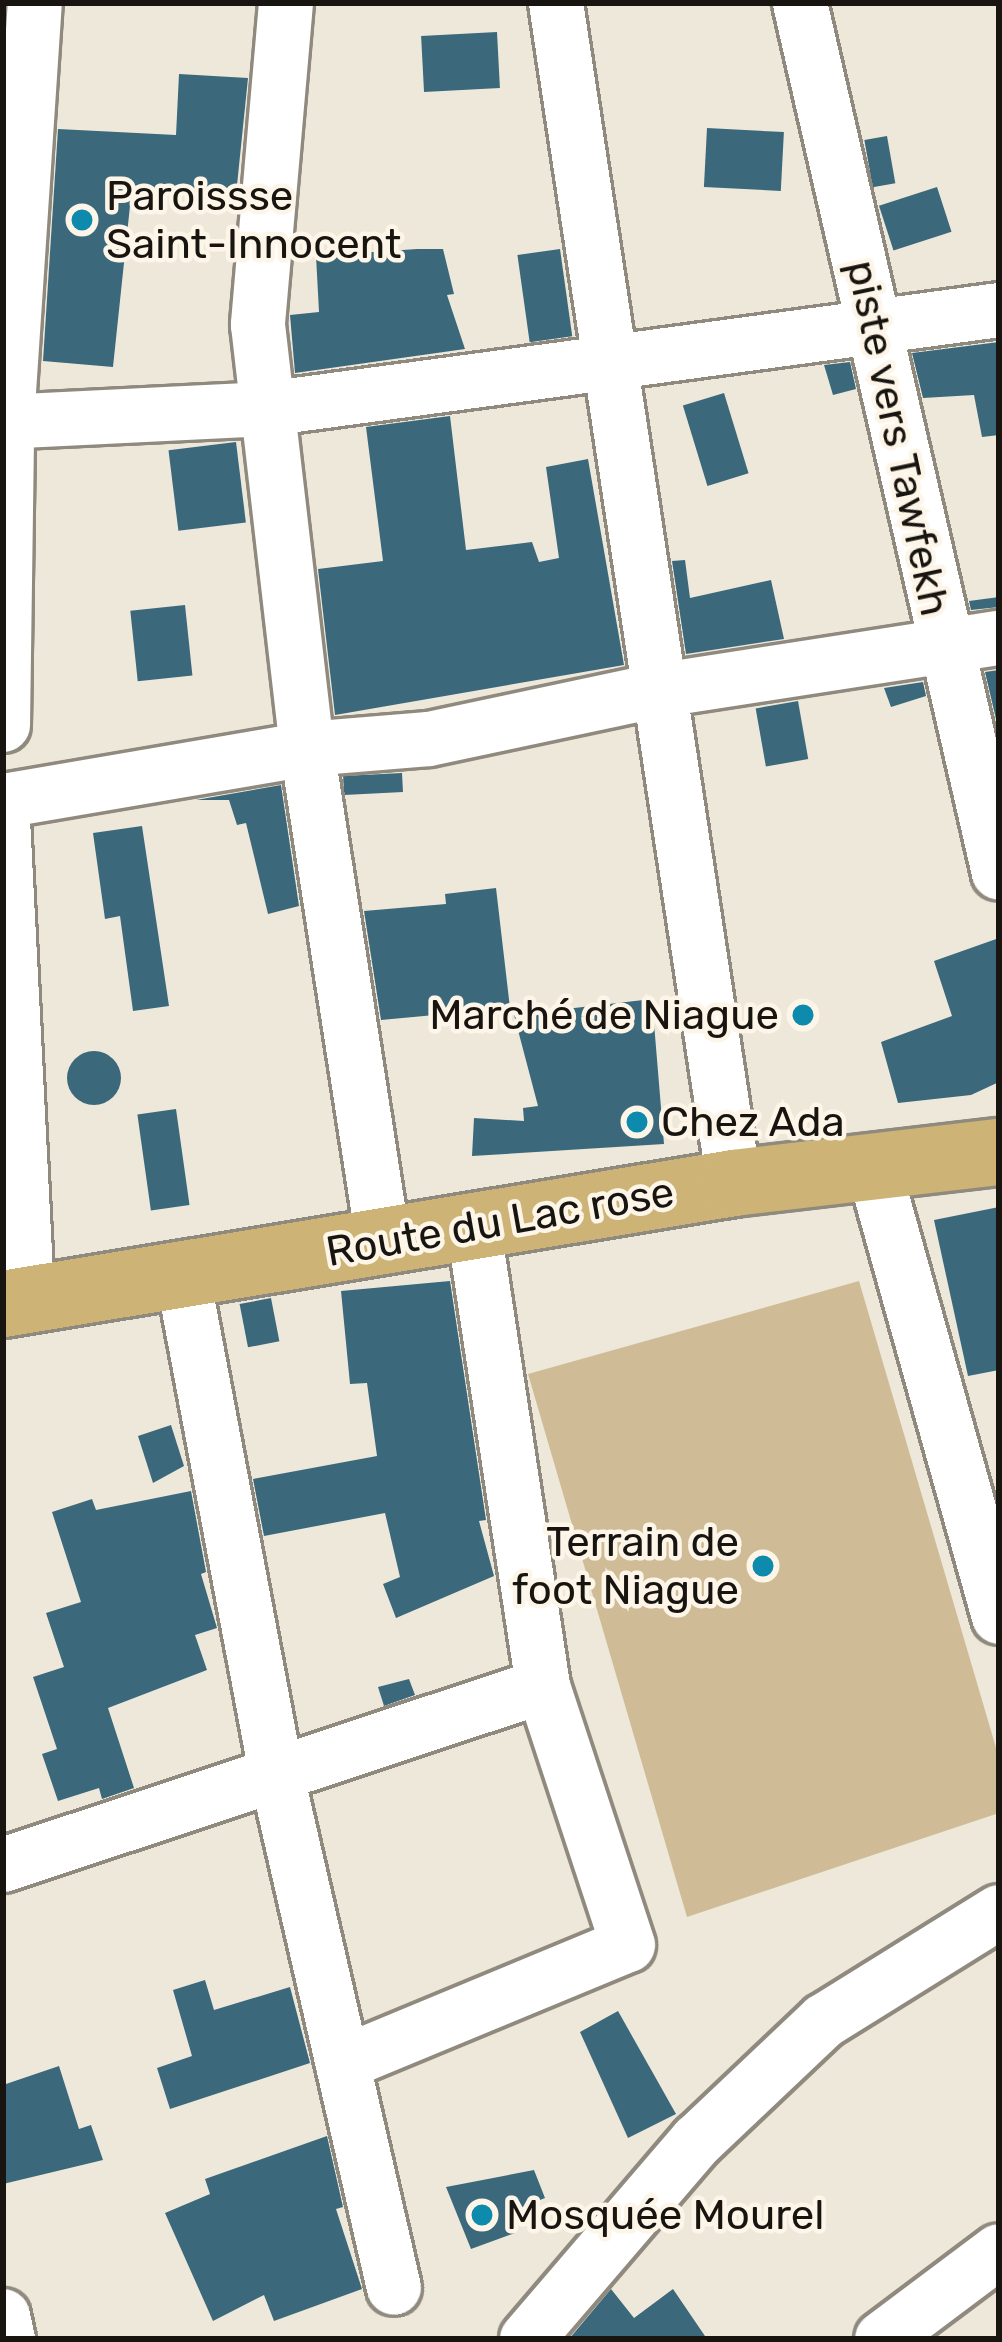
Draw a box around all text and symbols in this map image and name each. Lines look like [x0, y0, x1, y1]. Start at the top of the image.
place label: Paroissse Saint-Innocent [106, 171, 401, 270]
marker: Paroissse Saint-Innocent [69, 207, 95, 233]
street label: piste vers Tawfekh [835, 255, 961, 621]
place label: Marché de Niague [429, 990, 779, 1040]
marker: Marché de Niague [790, 1002, 816, 1028]
place label: Chez Ada [661, 1097, 846, 1147]
marker: Chez Ada [624, 1109, 650, 1135]
street label: Route du Lac rose [322, 1167, 678, 1277]
place label: Terrain de foot Niague [512, 1517, 739, 1616]
marker: Terrain de foot Niague [750, 1553, 776, 1579]
place label: Mosquée Mourel [506, 2190, 825, 2240]
marker: Mosquée Mourel [469, 2202, 495, 2228]

